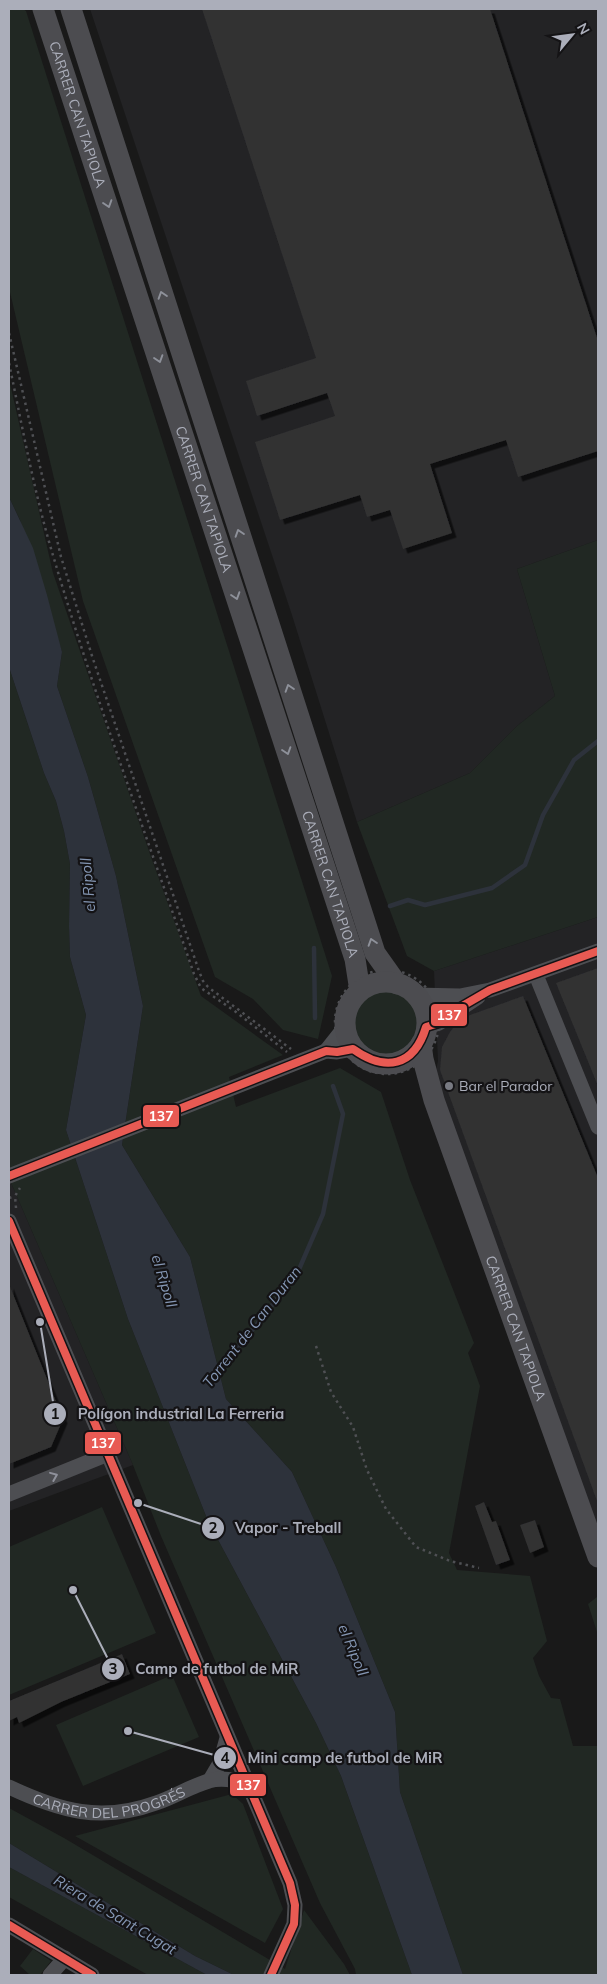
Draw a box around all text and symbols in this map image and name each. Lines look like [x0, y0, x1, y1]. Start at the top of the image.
north arrow [547, 10, 597, 60]
text: N [573, 20, 594, 38]
street label: CARRER CAN TAPIOLA [45, 39, 110, 191]
one-way arrow [102, 200, 112, 208]
one-way arrow [158, 292, 168, 300]
one-way arrow [153, 354, 163, 363]
street label: CARRER CAN TAPIOLA [172, 424, 237, 576]
one-way arrow [235, 530, 245, 538]
one-way arrow [231, 592, 241, 600]
one-way arrow [285, 684, 295, 693]
one-way arrow [281, 746, 291, 755]
street label: CARRER CAN TAPIOLA [298, 808, 363, 960]
water label: el Ripoll [76, 857, 99, 913]
one-way arrow [368, 939, 378, 947]
line badge: 137 [430, 1003, 468, 1027]
text: 137 [436, 1006, 462, 1024]
place label: Bar el Parador [459, 1077, 553, 1095]
marker: Bar el Parador [443, 1080, 455, 1092]
line badge: 137 [142, 1104, 180, 1128]
text: 137 [148, 1107, 174, 1125]
water label: el Ripoll [147, 1252, 182, 1310]
street label: CARRER CAN TAPIOLA [482, 1253, 550, 1404]
water label: Torrent de Can Duran [198, 1262, 305, 1391]
callout: Polígon industrial La Ferreria [42, 1399, 294, 1429]
text: 1 [50, 1404, 60, 1423]
text: Polígon industrial La Ferreria [78, 1404, 284, 1423]
line badge: 137 [84, 1431, 122, 1455]
text: 137 [90, 1434, 116, 1452]
one-way arrow [49, 1472, 58, 1482]
callout: Vapor - Treball [200, 1513, 352, 1543]
text: 2 [208, 1518, 218, 1537]
text: Vapor - Treball [234, 1518, 341, 1537]
water label: el Ripoll [334, 1621, 373, 1679]
callout: Camp de futbol de MiR [100, 1654, 309, 1684]
text: 3 [108, 1659, 118, 1678]
text: Camp de futbol de MiR [135, 1659, 299, 1678]
callout: Mini camp de futbol de MiR [213, 1743, 453, 1773]
text: 4 [220, 1748, 230, 1767]
text: Mini camp de futbol de MiR [248, 1748, 443, 1767]
line badge: 137 [229, 1773, 267, 1797]
text: 137 [235, 1776, 261, 1794]
street label: CARRER DEL PROGRÉS [30, 1782, 188, 1822]
water label: Riera de Sant Cugat [50, 1870, 181, 1959]

